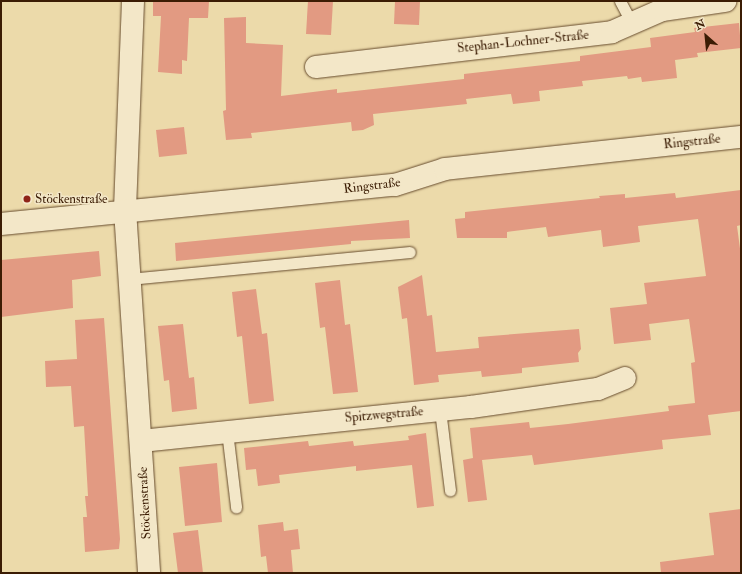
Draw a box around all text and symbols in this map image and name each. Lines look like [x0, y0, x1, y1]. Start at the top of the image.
north arrow [686, 16, 726, 56]
text: N [693, 17, 708, 33]
street label: Stephan-Lochner-Straße [457, 27, 589, 57]
street label: Ringstraße [663, 131, 721, 153]
street label: Ringstraße [343, 175, 401, 197]
place label: Stöckenstraße [35, 191, 107, 207]
marker: Stöckenstraße [22, 194, 32, 204]
street label: Spitzwegstraße [344, 404, 424, 426]
street label: Stöckenstraße [135, 466, 155, 540]

